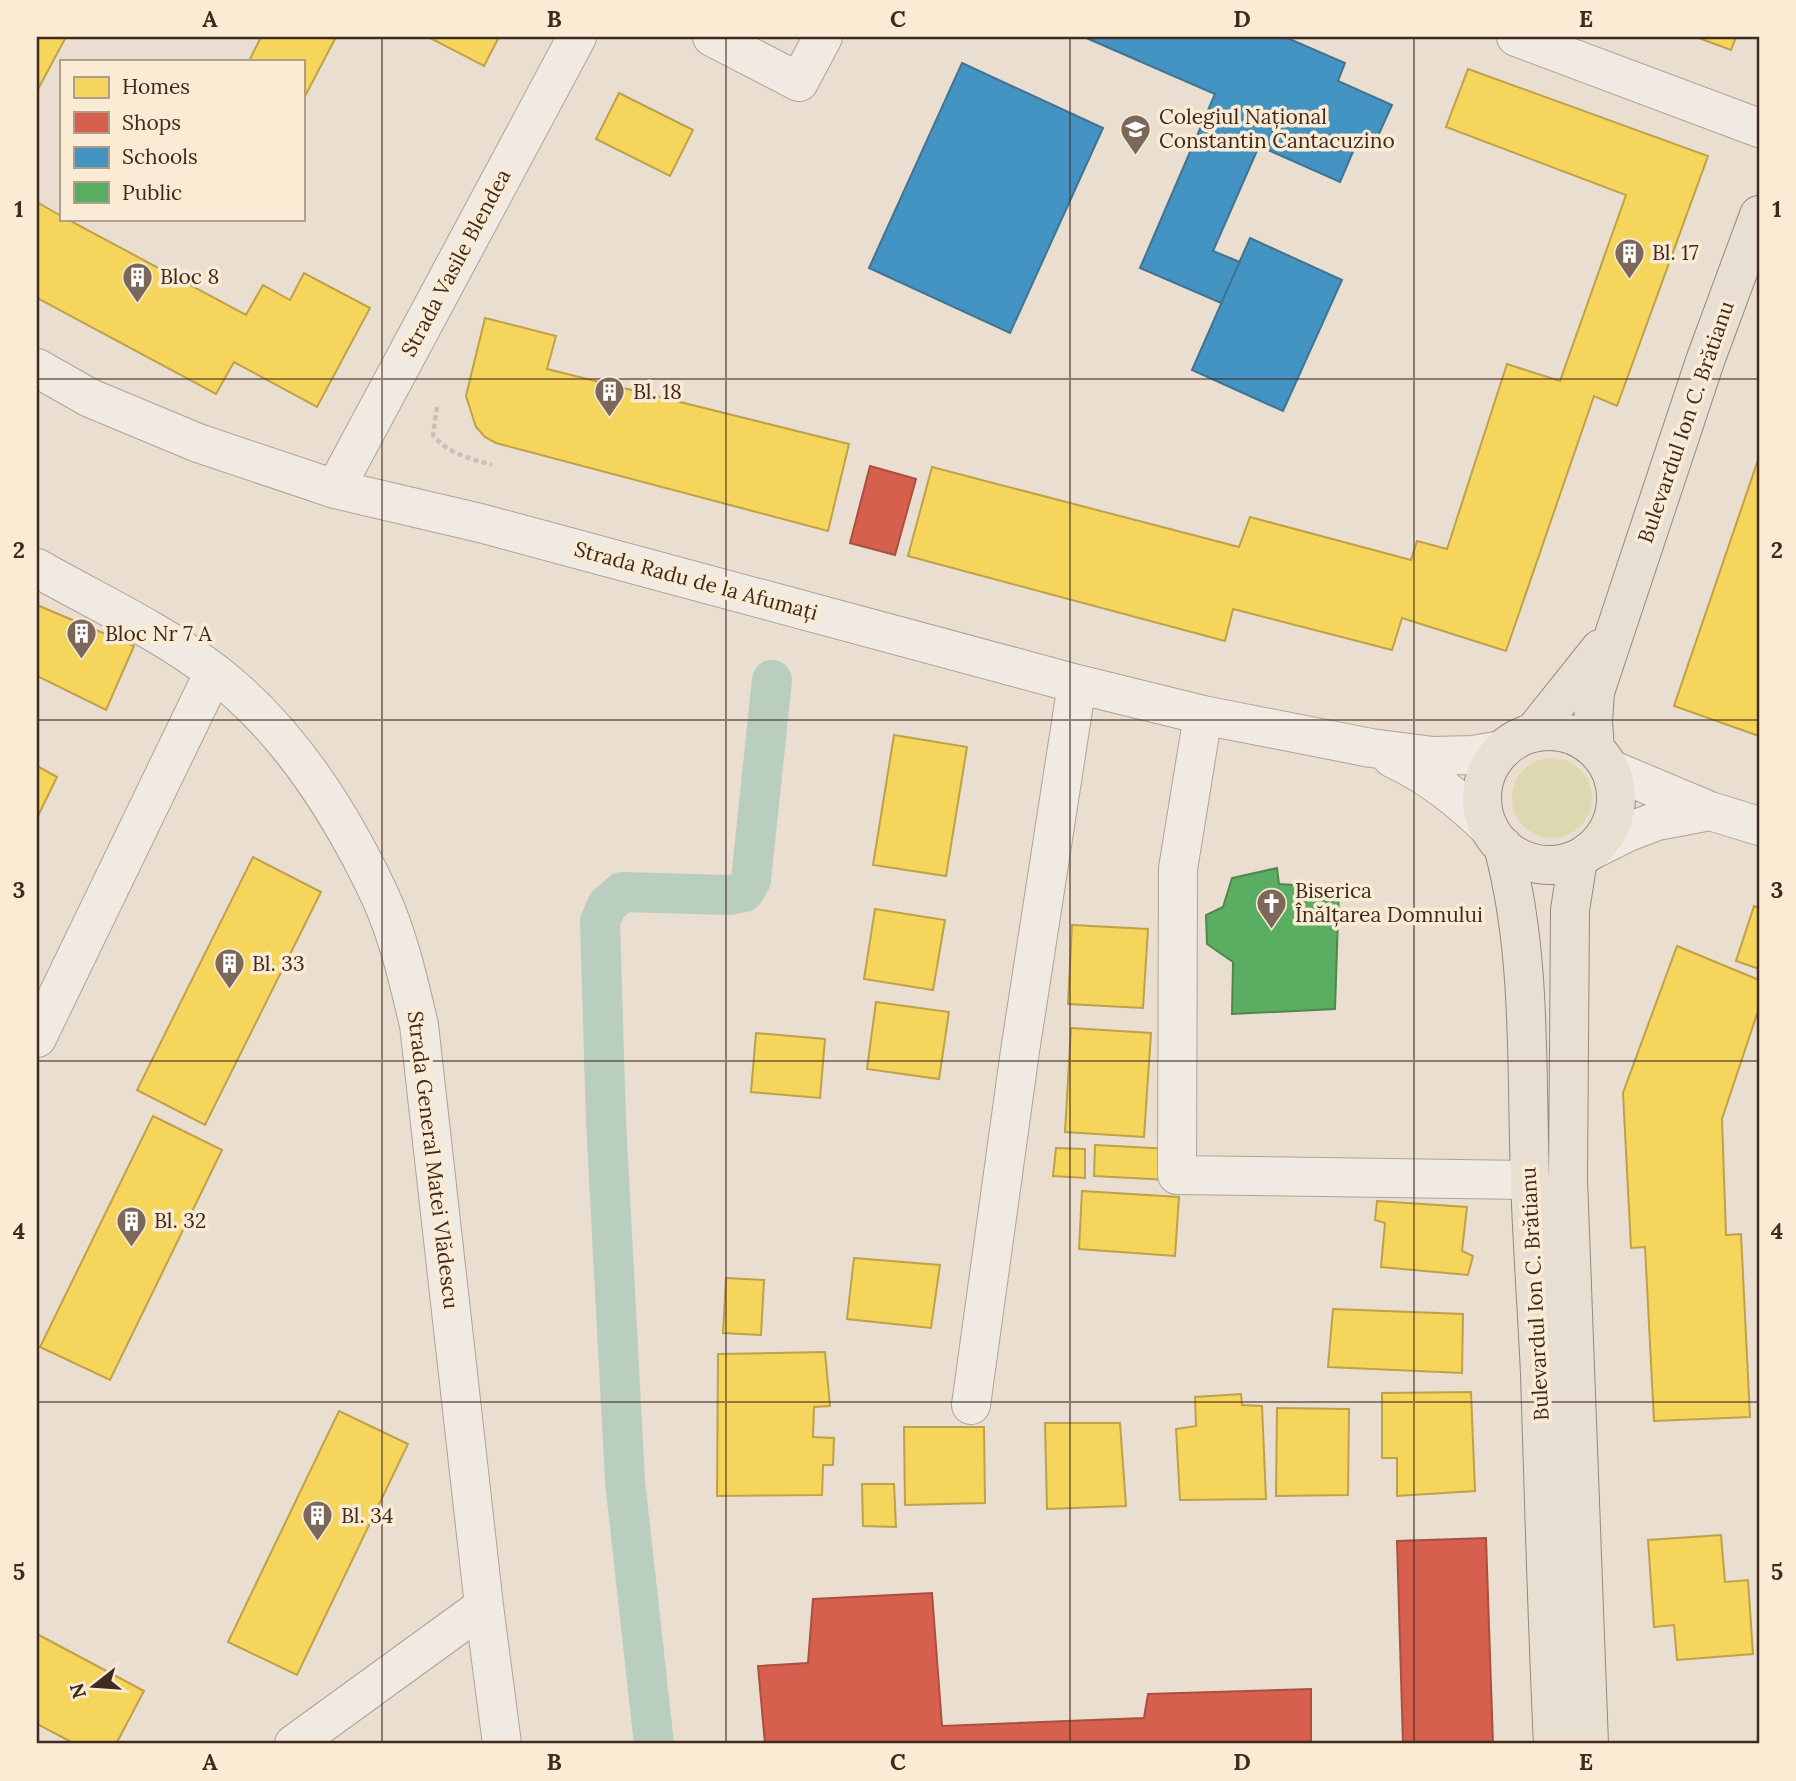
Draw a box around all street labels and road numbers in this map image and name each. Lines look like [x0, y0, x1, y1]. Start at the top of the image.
street label: Strada Vasile Blendea [395, 164, 516, 361]
street label: Bulevardul Ion C. Brătianu [1631, 297, 1740, 546]
street label: Strada Radu de la Afumați [571, 535, 821, 626]
street label: Strada General Matei Vlădescu [402, 1009, 465, 1311]
street label: Bulevardul Ion C. Brătianu [1514, 1166, 1555, 1422]

